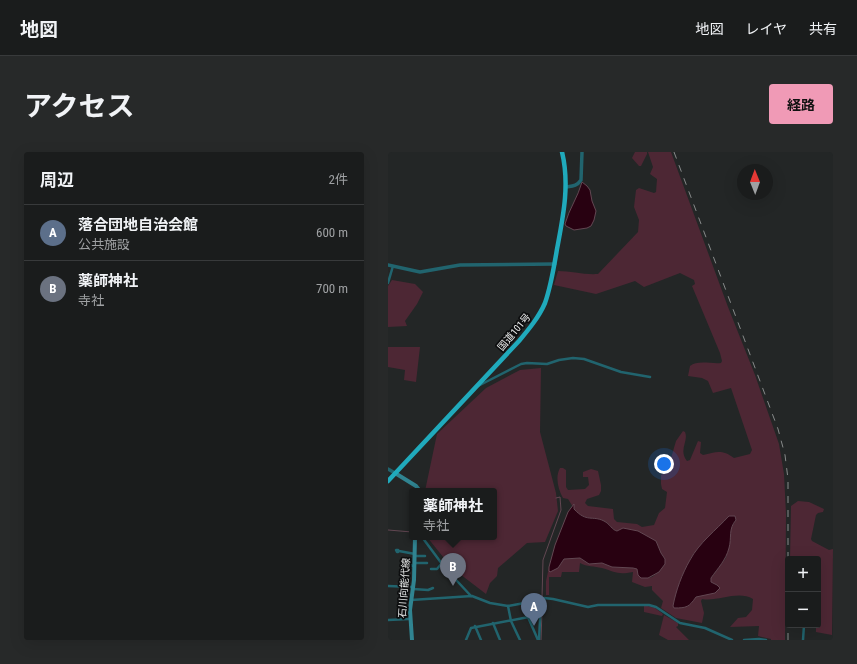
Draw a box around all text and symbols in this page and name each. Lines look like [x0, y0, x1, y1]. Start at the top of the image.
text: 地図 [20, 18, 58, 41]
text: 地図 [695, 21, 723, 37]
text: レイヤ [745, 21, 787, 37]
text: 共有 [809, 21, 837, 37]
button: 経路 [769, 84, 833, 124]
text: アクセス [24, 90, 135, 123]
north arrow [737, 164, 773, 200]
text: 周辺 [40, 170, 74, 190]
text: 2件 [329, 172, 348, 187]
text: 落合団地自治会館 [78, 216, 198, 234]
text: A [49, 225, 57, 240]
text: 600 m [316, 225, 348, 240]
text: 公共施設 [78, 237, 130, 252]
text: 薬師神社 [78, 272, 138, 290]
text: B [49, 281, 57, 296]
text: 700 m [316, 281, 348, 296]
text: 寺社 [78, 293, 104, 308]
street label: 国道101号 [495, 311, 533, 353]
your location [654, 454, 674, 474]
popup [409, 488, 497, 540]
text: 薬師神社 [423, 497, 483, 515]
text: 寺社 [423, 518, 449, 533]
pin: B [440, 553, 466, 586]
map controls [785, 556, 821, 628]
button: + [785, 556, 821, 592]
street label: 石川向能代線 [396, 558, 412, 618]
button: − [785, 592, 821, 628]
pin: A [521, 593, 547, 626]

